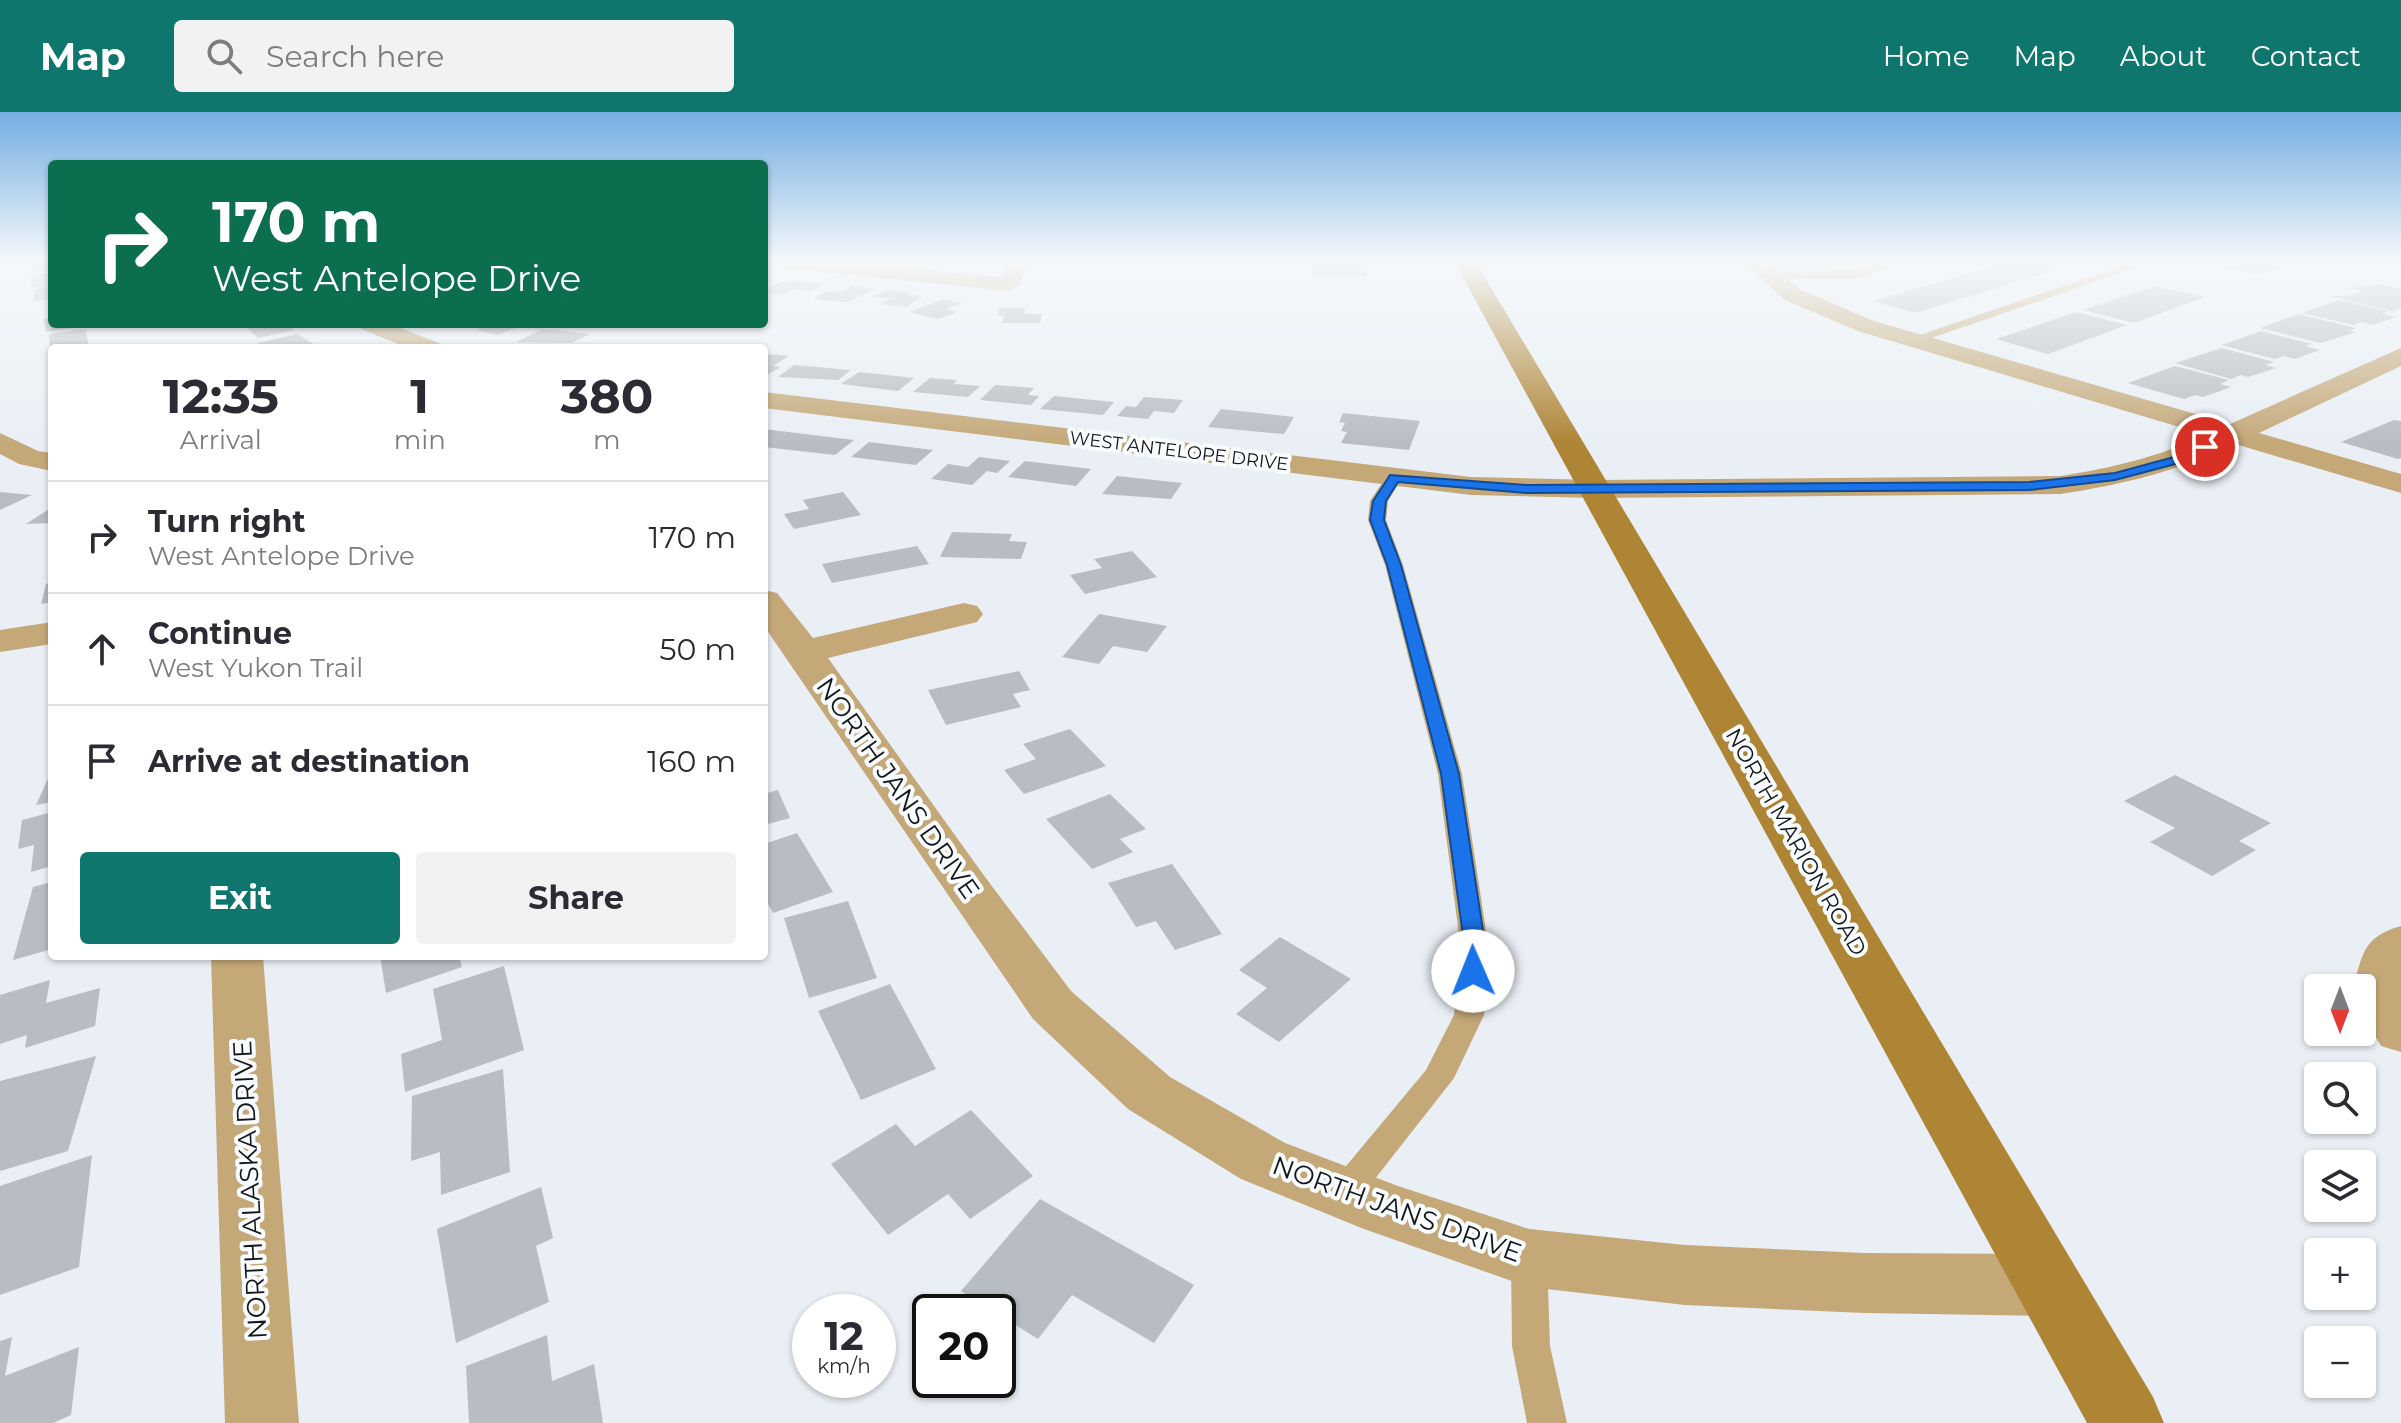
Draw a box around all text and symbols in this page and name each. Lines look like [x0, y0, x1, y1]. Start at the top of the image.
search box [174, 20, 734, 92]
text: Map [40, 33, 126, 80]
icon: search [202, 34, 246, 78]
text: Search here [266, 38, 444, 75]
text: Home [1883, 39, 1970, 73]
text: Map [2014, 39, 2076, 73]
text: About [2120, 39, 2207, 73]
text: Contact [2251, 39, 2361, 73]
text: 170 m [212, 188, 380, 256]
icon: right [80, 192, 184, 296]
text: West Antelope Drive [212, 256, 581, 300]
text: 12:35 [163, 367, 279, 425]
text: 1 [410, 367, 429, 425]
text: 380 [561, 367, 653, 425]
pin [2171, 413, 2239, 481]
text: Arrival [180, 424, 262, 456]
text: min [394, 424, 446, 456]
text: m [593, 424, 621, 456]
icon: arrive [2183, 425, 2227, 469]
street label: WEST ANTELOPE DRIVE [1068, 427, 1290, 475]
text: Turn right [148, 503, 305, 540]
icon: right [80, 515, 124, 559]
text: 170 m [649, 519, 736, 556]
text: West Antelope Drive [148, 540, 415, 572]
text: Continue [148, 615, 292, 652]
icon: ahead [80, 627, 124, 671]
text: 50 m [659, 631, 736, 668]
text: West Yukon Trail [148, 652, 363, 684]
street label: NORTH JANS DRIVE [810, 671, 986, 905]
street label: NORTH MARION ROAD [1720, 724, 1872, 960]
icon: arrive [80, 739, 124, 783]
text: Arrive at destination [148, 743, 470, 780]
text: 160 m [647, 743, 736, 780]
button: Exit [80, 852, 400, 944]
button: Share [416, 852, 736, 944]
position arrow [1431, 929, 1515, 1013]
north arrow [2304, 974, 2376, 1046]
map controls [2304, 974, 2376, 1398]
street label: NORTH ALASKA DRIVE [226, 1040, 274, 1340]
button: search [2304, 1062, 2376, 1134]
street label: NORTH JANS DRIVE [1268, 1149, 1526, 1269]
button: layers [2304, 1150, 2376, 1222]
button: + [2304, 1238, 2376, 1310]
speed limit sign: 20 [912, 1294, 1016, 1398]
text: 12 [824, 1311, 864, 1360]
button: − [2304, 1326, 2376, 1398]
text: km/h [817, 1354, 871, 1378]

